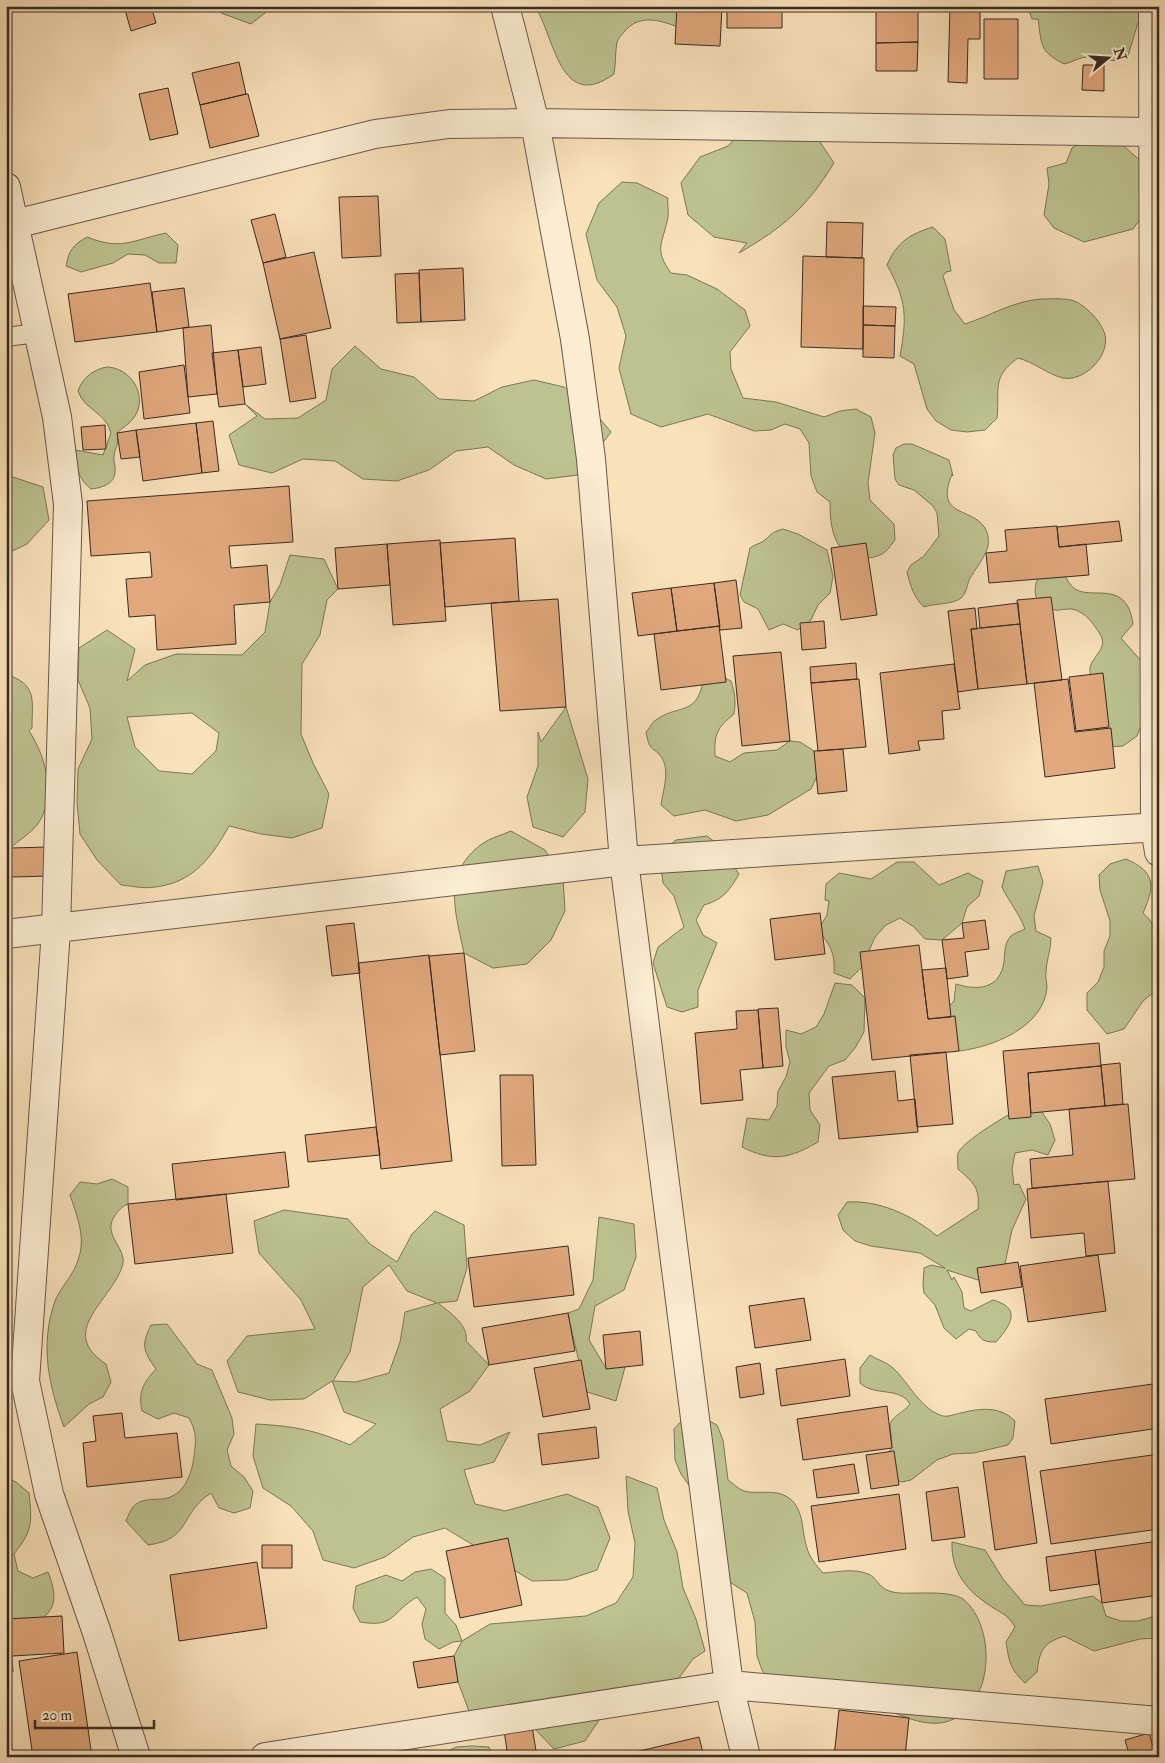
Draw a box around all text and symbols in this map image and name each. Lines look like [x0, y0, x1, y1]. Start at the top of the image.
north arrow [1082, 32, 1132, 82]
text: N [1110, 45, 1130, 63]
scale bar [35, 1698, 154, 1730]
text: 20 m [42, 1706, 72, 1725]

